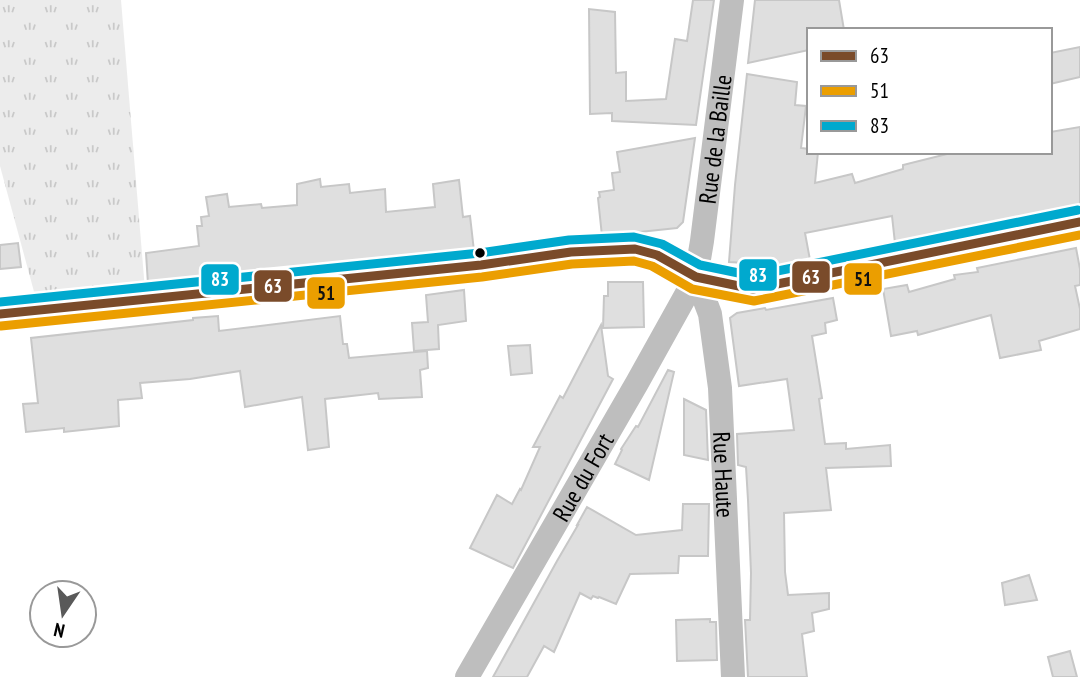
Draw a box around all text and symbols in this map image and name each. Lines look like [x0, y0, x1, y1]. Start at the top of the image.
legend [807, 28, 1052, 154]
text: 63 [870, 42, 889, 69]
street label: Rue de la Baille [691, 73, 738, 206]
text: 51 [870, 77, 889, 104]
text: 83 [870, 112, 889, 139]
unlabelled marker [473, 246, 487, 260]
line badge: 83 [738, 258, 778, 292]
line badge: 63 [791, 260, 831, 294]
line badge: 51 [843, 262, 883, 296]
line badge: 83 [200, 263, 240, 296]
text: 83 [749, 263, 767, 287]
text: 63 [802, 265, 820, 289]
text: 83 [211, 267, 229, 291]
text: 51 [854, 267, 872, 291]
line badge: 63 [253, 269, 293, 303]
text: 63 [264, 274, 282, 298]
line badge: 51 [306, 276, 346, 310]
text: 51 [317, 281, 335, 305]
street label: Rue du Fort [545, 427, 621, 527]
street label: Rue Haute [706, 431, 741, 518]
north arrow [28, 579, 98, 649]
text: N [51, 618, 67, 643]

